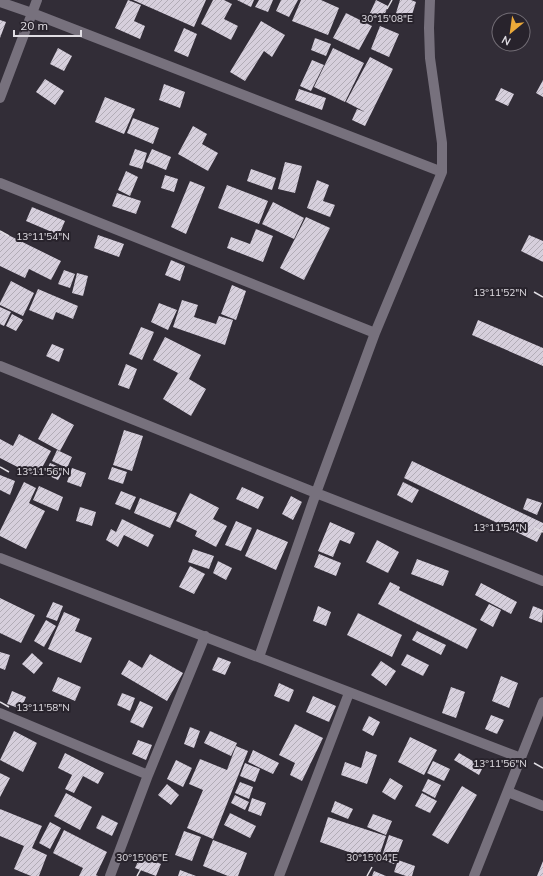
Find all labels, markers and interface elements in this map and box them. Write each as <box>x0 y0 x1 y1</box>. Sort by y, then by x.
scale bar <box>14 12 81 38</box>
text: 30°15'08"E <box>361 12 413 25</box>
north arrow <box>491 12 531 52</box>
text: 20 m <box>20 18 48 33</box>
text: N <box>499 33 513 49</box>
text: 13°11'54"N <box>16 230 70 243</box>
text: 13°11'52"N <box>473 286 527 299</box>
text: 13°11'56"N <box>16 465 70 478</box>
text: 13°11'54"N <box>473 521 527 534</box>
text: 13°11'58"N <box>16 701 70 714</box>
text: 13°11'56"N <box>473 757 527 770</box>
text: 30°15'06"E <box>116 851 168 864</box>
text: 30°15'04"E <box>346 851 398 864</box>

